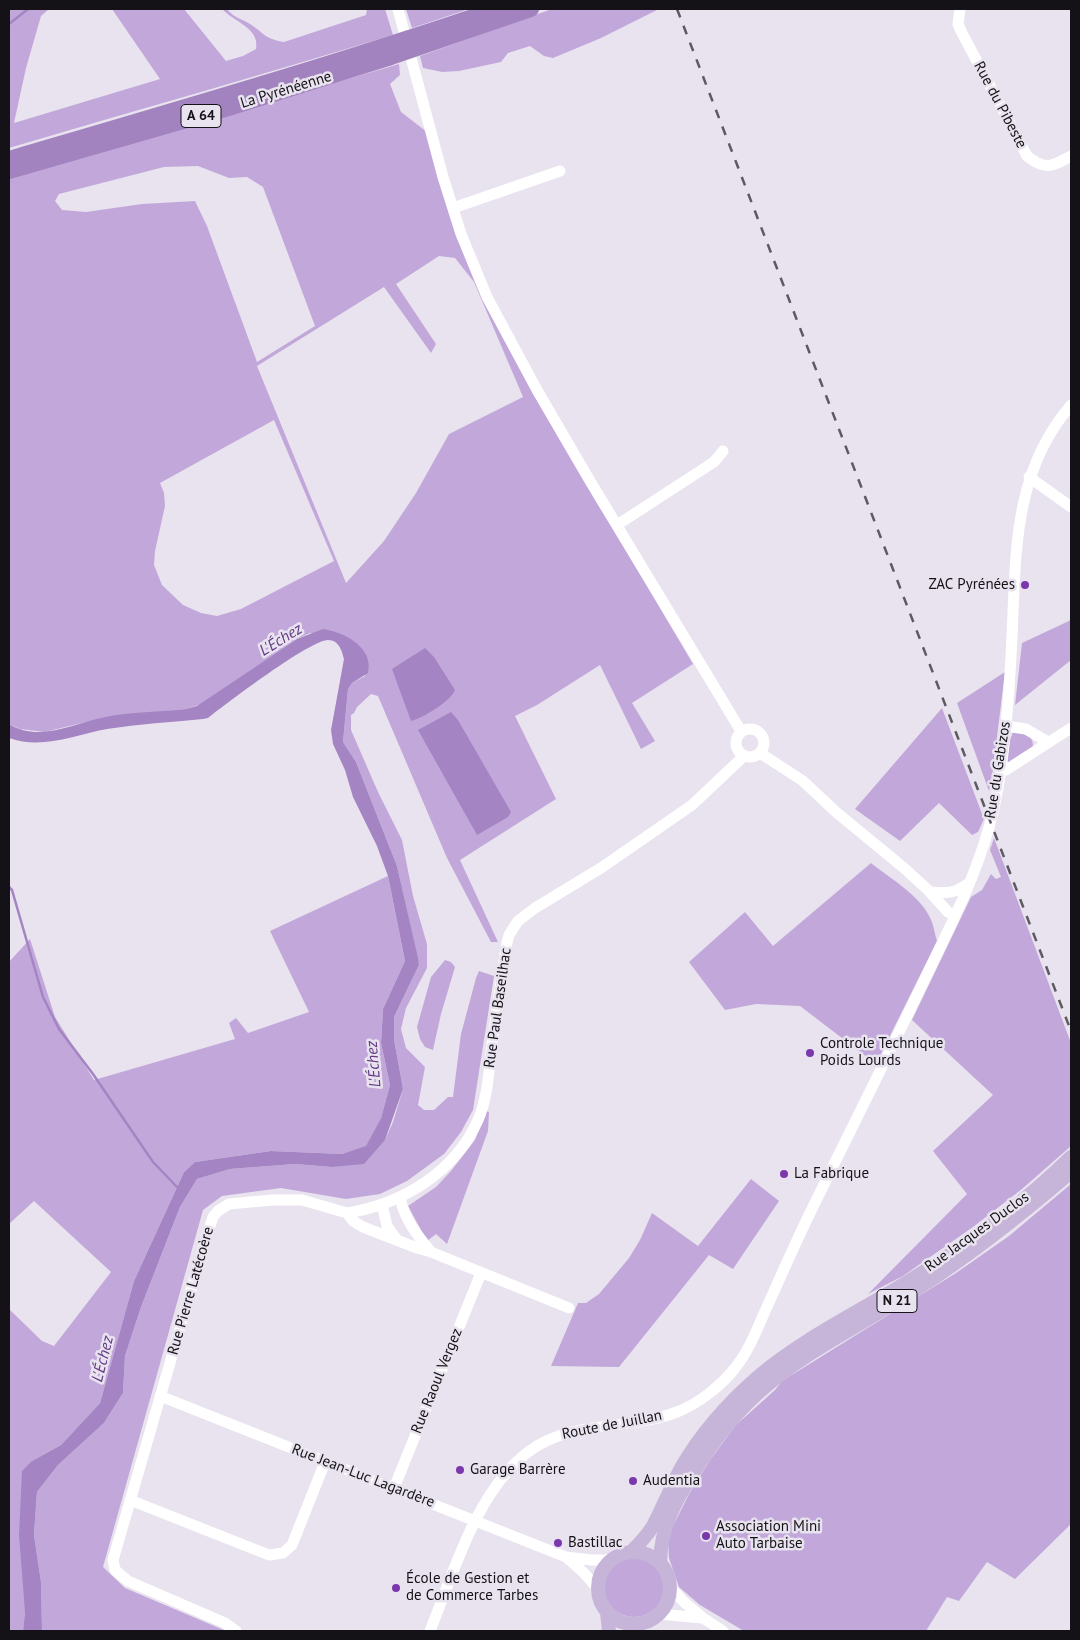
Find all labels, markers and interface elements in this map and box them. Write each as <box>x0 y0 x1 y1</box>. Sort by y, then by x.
street label: Rue du Pibeste <box>970 59 1030 151</box>
street label: La Pyrénéenne <box>238 68 334 112</box>
road number: A 64 <box>181 104 221 128</box>
place label: ZAC Pyrénées <box>928 576 1015 594</box>
marker: ZAC Pyrénées <box>1019 579 1031 591</box>
water label: L'Échez <box>256 619 306 661</box>
street label: Rue du Gabizos <box>981 720 1015 820</box>
street label: Rue Paul Baseilhac <box>481 947 515 1069</box>
place label: Controle Technique Poids Lourds <box>820 1035 943 1070</box>
water label: L'Échez <box>362 1040 386 1088</box>
marker: Controle Technique Poids Lourds <box>804 1047 816 1059</box>
place label: La Fabrique <box>794 1165 869 1183</box>
marker: La Fabrique <box>778 1168 790 1180</box>
street label: Rue Jacques Duclos <box>921 1188 1033 1276</box>
street label: Rue Pierre Latécoère <box>164 1225 218 1357</box>
road number: N 21 <box>877 1290 917 1312</box>
street label: Rue Raoul Vergez <box>408 1326 466 1436</box>
water label: L'Échez <box>88 1334 118 1384</box>
street label: Route de Juillan <box>560 1406 664 1444</box>
street label: Rue Jean-Luc Lagardère <box>289 1440 437 1512</box>
place label: Garage Barrère <box>470 1461 566 1479</box>
marker: Garage Barrère <box>454 1464 466 1476</box>
place label: Audentia <box>643 1472 700 1490</box>
marker: Audentia <box>627 1475 639 1487</box>
place label: Association Mini Auto Tarbaise <box>716 1518 821 1553</box>
marker: Association Mini Auto Tarbaise <box>700 1530 712 1542</box>
place label: Bastillac <box>568 1534 623 1552</box>
marker: Bastillac <box>552 1537 564 1549</box>
place label: École de Gestion et de Commerce Tarbes <box>406 1570 538 1605</box>
marker: École de Gestion et de Commerce Tarbes <box>390 1582 402 1594</box>

